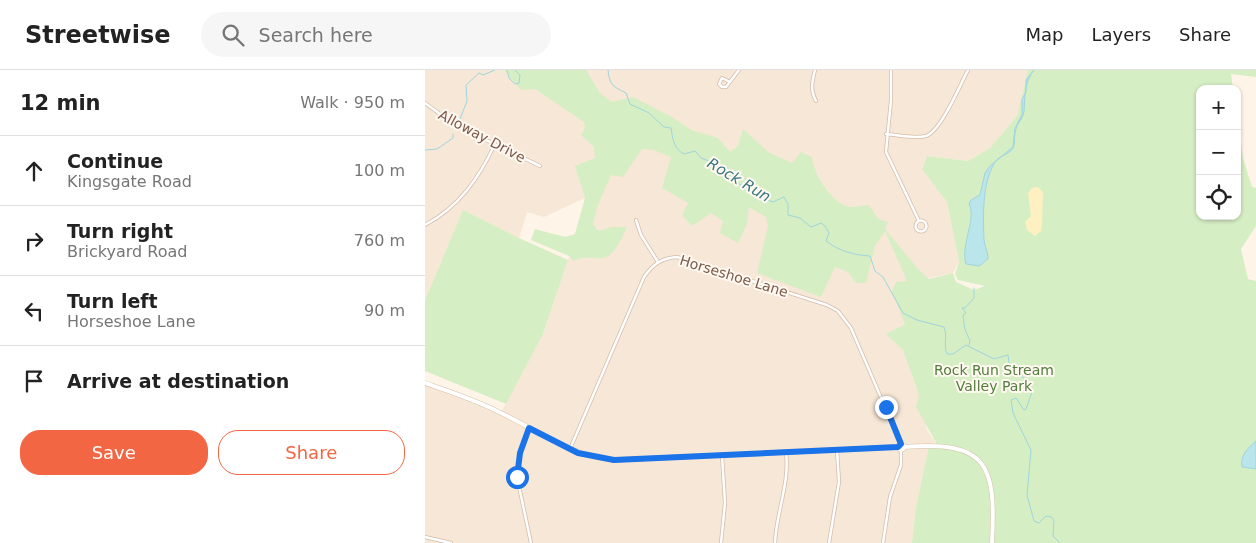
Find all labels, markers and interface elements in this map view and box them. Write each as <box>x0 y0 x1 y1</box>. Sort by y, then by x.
search box <box>201 12 551 57</box>
text: Streetwise <box>25 21 171 49</box>
icon: search <box>219 21 247 49</box>
text: Search here <box>259 24 373 46</box>
text: Map <box>1025 24 1063 45</box>
text: Layers <box>1091 24 1151 45</box>
text: Share <box>1179 24 1231 45</box>
map controls <box>1196 85 1241 220</box>
button: + <box>1196 85 1241 130</box>
text: 12 min <box>20 91 101 115</box>
text: Walk · 950 m <box>300 93 405 112</box>
street label: Alloway Drive <box>436 106 528 166</box>
button: − <box>1196 130 1241 175</box>
text: Continue <box>67 150 163 172</box>
water label: Rock Run <box>704 154 774 206</box>
icon: ahead <box>20 157 48 185</box>
text: 100 m <box>354 161 405 180</box>
text: Kingsgate Road <box>67 172 192 191</box>
button: locate <box>1196 175 1241 220</box>
text: Turn right <box>67 220 173 242</box>
icon: right <box>20 227 48 255</box>
text: 760 m <box>354 231 405 250</box>
text: Brickyard Road <box>67 242 187 261</box>
street label: Horseshoe Lane <box>678 252 790 300</box>
text: Turn left <box>67 290 158 312</box>
icon: left <box>20 297 48 325</box>
text: 90 m <box>364 301 405 320</box>
text: Horseshoe Lane <box>67 312 195 331</box>
park label: Rock Run Stream Valley Park <box>934 362 1054 394</box>
icon: arrive <box>20 367 48 395</box>
text: Arrive at destination <box>67 370 289 392</box>
route end <box>875 396 898 419</box>
button: Save <box>20 430 208 475</box>
button: Share <box>218 430 405 475</box>
route start <box>506 466 529 489</box>

